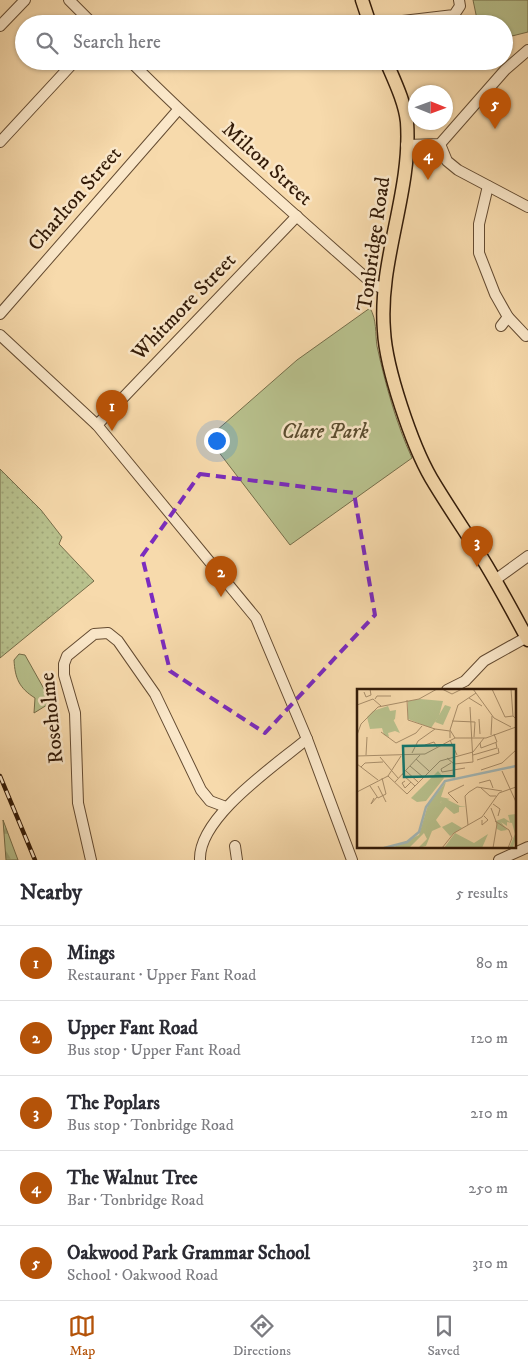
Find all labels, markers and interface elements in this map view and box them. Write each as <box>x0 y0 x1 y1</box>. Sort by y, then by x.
search box <box>15 15 513 70</box>
icon: search <box>33 29 61 57</box>
text: Search here <box>73 31 161 54</box>
north arrow <box>408 85 453 130</box>
pin: 5 <box>479 88 511 129</box>
street label: Milton Street <box>216 117 318 212</box>
pin: 4 <box>412 139 444 180</box>
street label: Charlton Street <box>23 141 128 257</box>
street label: Tonbridge Road <box>352 175 396 313</box>
street label: Whitmore Street <box>126 248 242 367</box>
pin: 1 <box>96 390 128 431</box>
park label: Clare Park <box>282 419 369 445</box>
your location <box>204 428 230 454</box>
pin: 3 <box>461 526 493 567</box>
pin: 2 <box>205 556 237 597</box>
street label: Roseholme <box>34 671 70 765</box>
inset map <box>357 689 516 848</box>
text: Nearby <box>20 880 82 906</box>
text: 5 results <box>456 883 508 903</box>
text: Mings <box>67 942 115 965</box>
text: 1 <box>33 953 39 973</box>
text: 80 m <box>476 953 508 973</box>
text: Restaurant · Upper Fant Road <box>67 965 256 985</box>
text: Upper Fant Road <box>67 1017 198 1040</box>
text: 2 <box>32 1028 40 1048</box>
text: 120 m <box>470 1028 508 1048</box>
text: Bus stop · Upper Fant Road <box>67 1040 241 1060</box>
text: The Poplars <box>67 1092 160 1115</box>
text: 3 <box>33 1103 39 1123</box>
text: 210 m <box>470 1103 508 1123</box>
text: Bus stop · Tonbridge Road <box>67 1115 234 1135</box>
text: The Walnut Tree <box>67 1167 198 1190</box>
text: 4 <box>31 1178 41 1198</box>
text: 250 m <box>468 1178 508 1198</box>
text: Bar · Tonbridge Road <box>67 1190 204 1210</box>
text: Oakwood Park Grammar School <box>67 1242 310 1265</box>
text: 5 <box>32 1253 40 1273</box>
text: 310 m <box>472 1253 508 1273</box>
text: School · Oakwood Road <box>67 1265 218 1285</box>
tab: Map <box>68 1312 96 1360</box>
tab: Directions <box>233 1312 291 1360</box>
tab: Saved <box>428 1312 460 1360</box>

